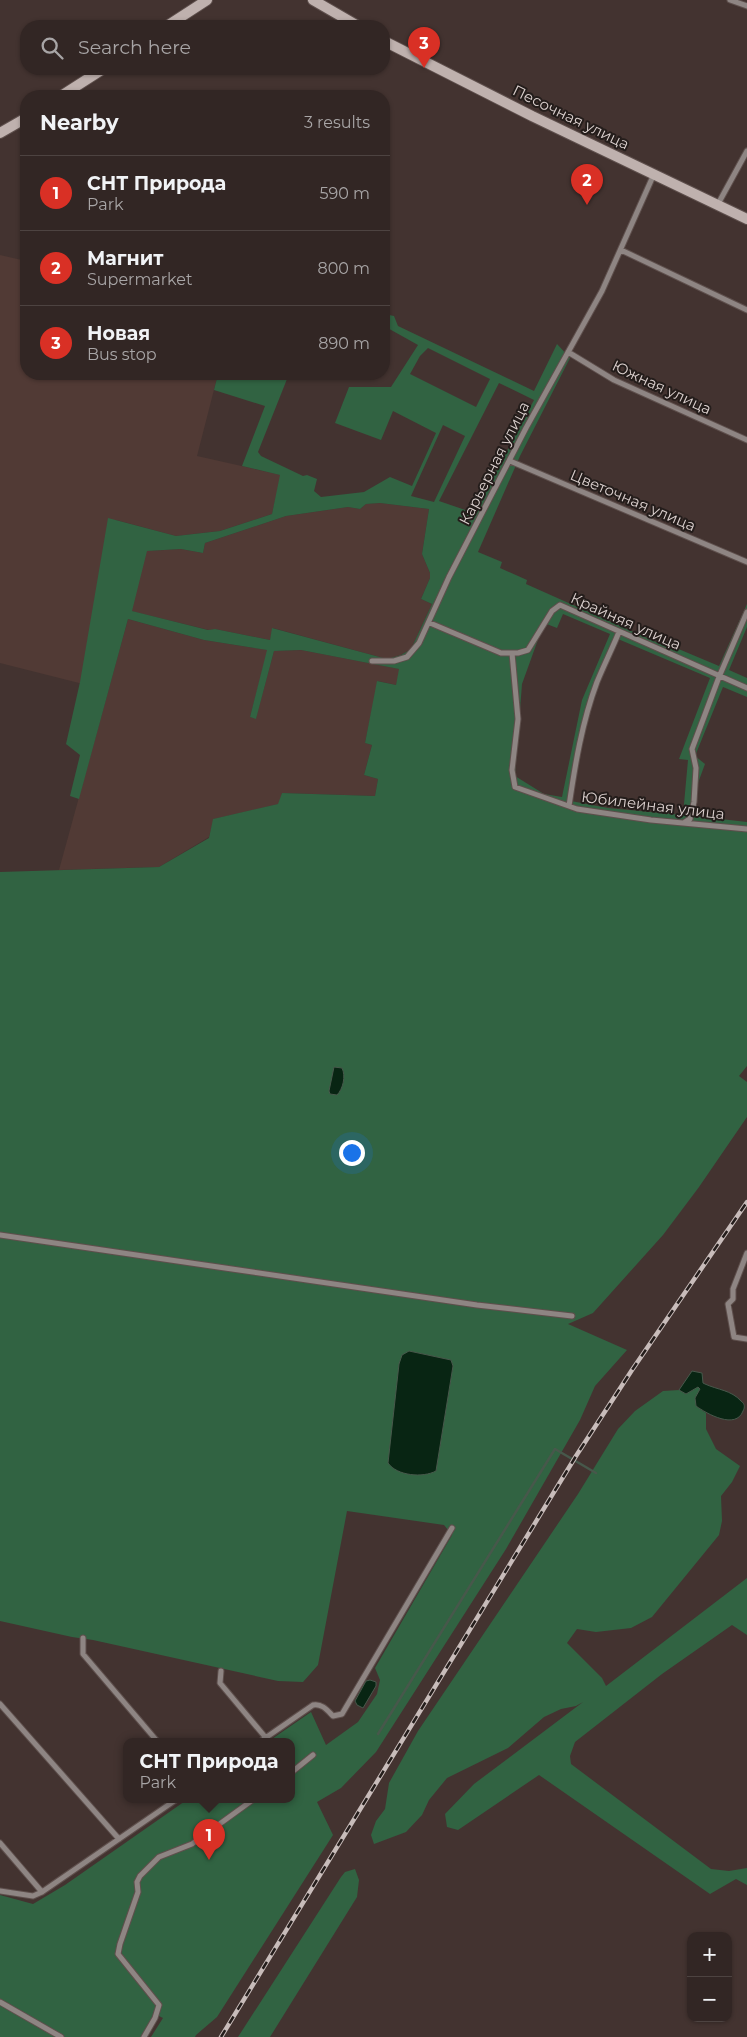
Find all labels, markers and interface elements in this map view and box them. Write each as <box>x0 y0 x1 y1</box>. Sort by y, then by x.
search box <box>20 20 390 75</box>
pin: 3 <box>408 27 440 68</box>
icon: search <box>38 34 66 62</box>
text: Search here <box>78 36 191 59</box>
street label: Песочная улица <box>510 81 632 153</box>
text: Nearby <box>40 110 119 135</box>
text: 3 results <box>304 113 370 132</box>
pin: 2 <box>571 164 603 205</box>
text: СНТ Природа <box>87 172 226 195</box>
text: 1 <box>53 184 59 203</box>
text: 590 m <box>319 184 370 203</box>
text: Park <box>87 195 124 214</box>
text: Магнит <box>87 247 163 270</box>
text: 2 <box>51 259 61 278</box>
text: 800 m <box>317 259 370 278</box>
text: Supermarket <box>87 270 193 289</box>
text: Новая <box>87 322 150 345</box>
text: 3 <box>51 334 61 353</box>
text: 890 m <box>318 334 370 353</box>
text: Bus stop <box>87 345 157 364</box>
street label: Южная улица <box>609 356 715 418</box>
street label: Карьерная улица <box>455 398 533 528</box>
street label: Цветочная улица <box>567 465 699 535</box>
street label: Крайняя улица <box>568 588 684 654</box>
street label: Юбилейная улица <box>580 787 726 823</box>
your location <box>339 1140 365 1166</box>
popup <box>123 1738 295 1803</box>
text: СНТ Природа <box>139 1750 279 1773</box>
text: Park <box>139 1773 176 1792</box>
pin: 1 <box>193 1819 225 1860</box>
map controls <box>687 1932 732 2022</box>
button: + <box>687 1932 732 1977</box>
button: − <box>687 1977 732 2022</box>

